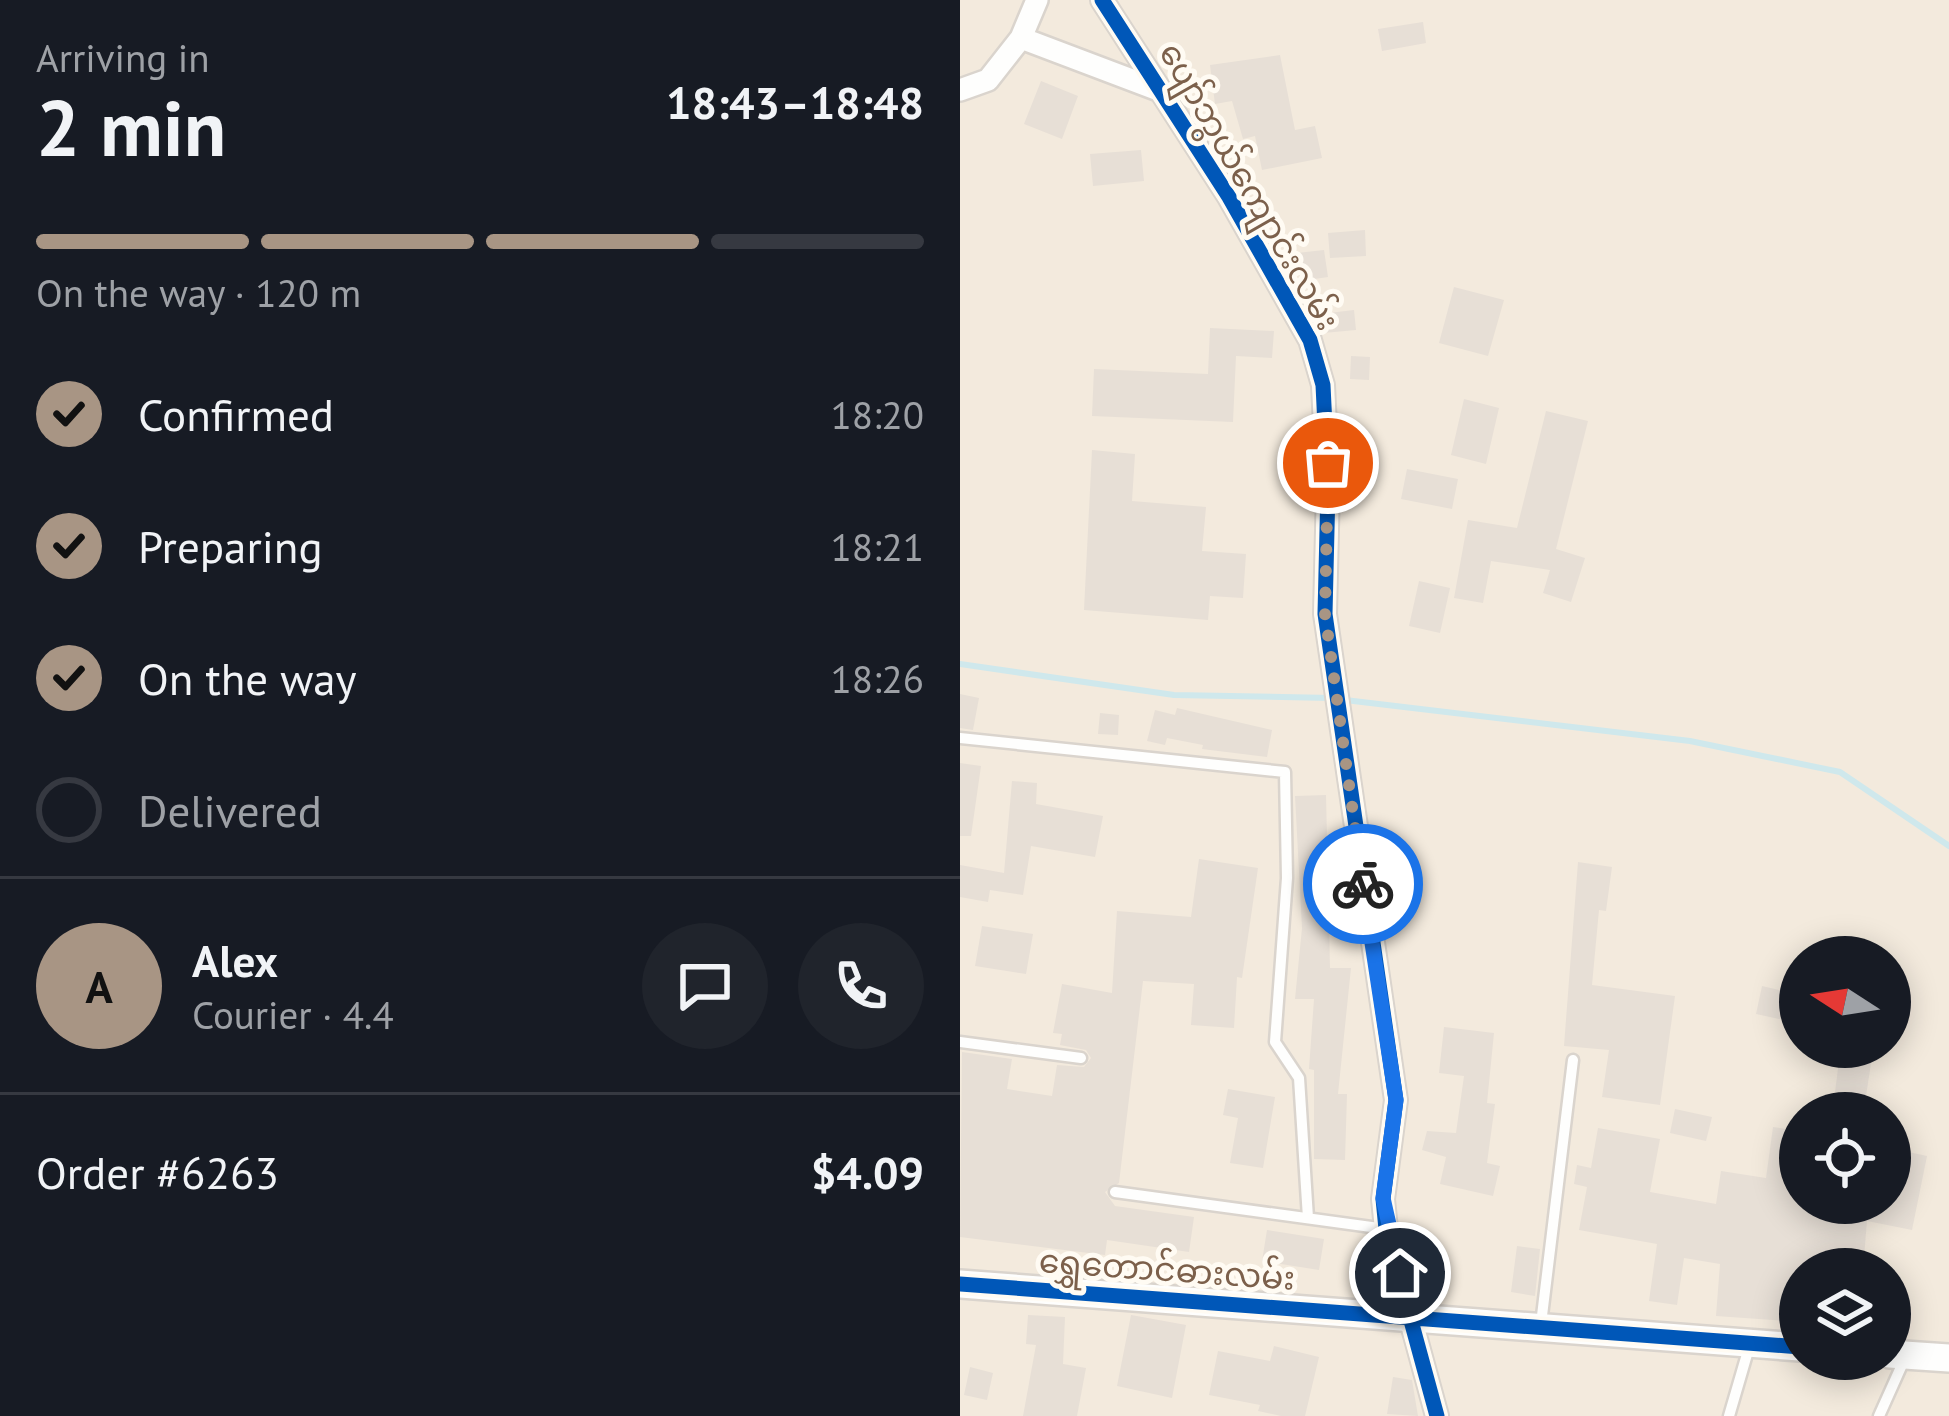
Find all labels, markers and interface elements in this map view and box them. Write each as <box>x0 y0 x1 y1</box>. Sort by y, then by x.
text: Arriving in <box>36 32 210 83</box>
street label: ပျော်ဘွယ်ကျောင်းလမ်း <box>1145 34 1350 340</box>
text: 18:43–18:48 <box>666 73 924 131</box>
text: 2 min <box>36 77 226 178</box>
text: On the way · 120 m <box>36 267 361 318</box>
icon: check <box>36 381 102 447</box>
text: Confirmed <box>138 385 334 443</box>
text: 18:20 <box>830 389 924 440</box>
pin <box>1277 412 1379 514</box>
icon: bag <box>1295 430 1361 496</box>
icon: check <box>36 513 102 579</box>
text: Preparing <box>138 517 323 575</box>
text: 18:21 <box>830 521 924 572</box>
icon: check <box>36 645 102 711</box>
text: On the way <box>138 649 357 707</box>
text: 18:26 <box>830 653 924 704</box>
text: Delivered <box>138 781 322 839</box>
courier <box>1303 824 1423 944</box>
icon: bike <box>1330 851 1396 917</box>
button: chat <box>642 923 768 1049</box>
button: phone <box>798 923 924 1049</box>
text: Alex <box>192 931 278 989</box>
north arrow <box>1779 936 1911 1068</box>
map controls <box>1779 936 1911 1380</box>
text: A <box>85 957 113 1015</box>
text: Courier · 4.4 <box>192 989 394 1040</box>
button: locate <box>1779 1092 1911 1224</box>
text: Order #6263 <box>36 1143 279 1201</box>
text: $4.09 <box>811 1143 924 1201</box>
pin <box>1349 1222 1451 1324</box>
street label: ရွှေတောင်ဓားလမ်း <box>1037 1238 1297 1305</box>
icon: home <box>1367 1240 1433 1306</box>
button: layers <box>1779 1248 1911 1380</box>

